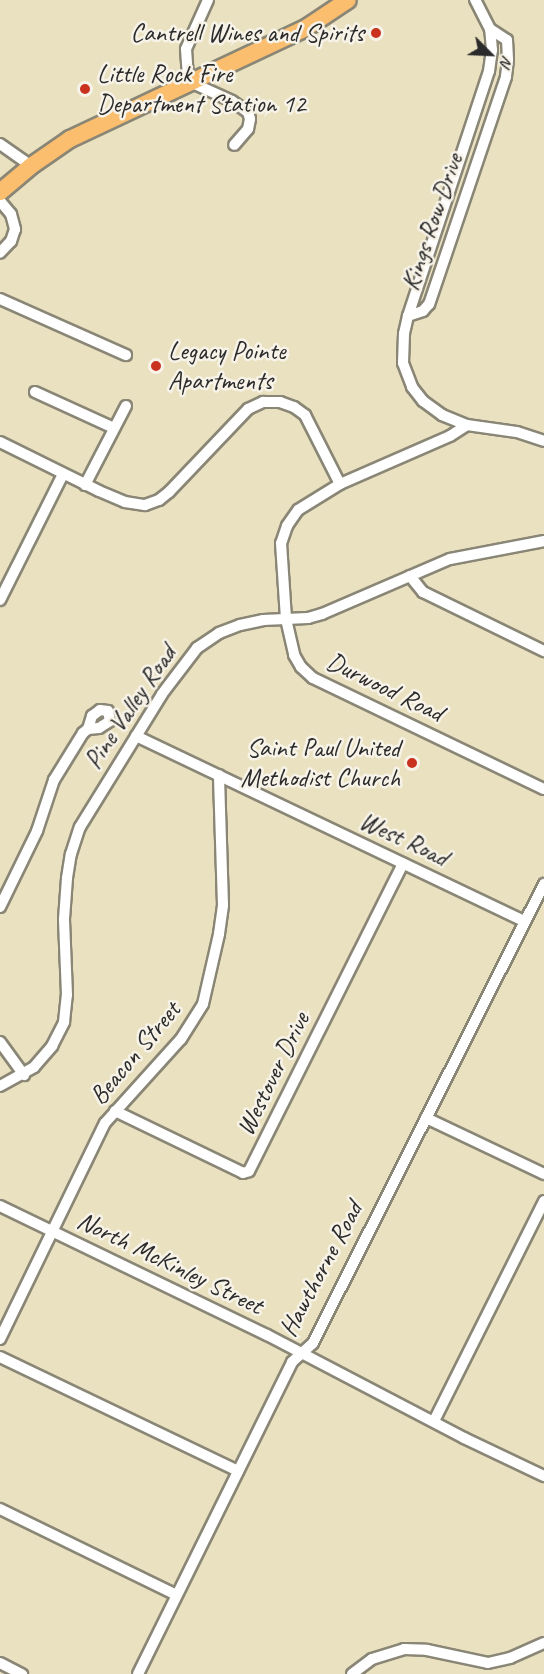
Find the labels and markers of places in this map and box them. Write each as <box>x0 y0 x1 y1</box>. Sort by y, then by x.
place label: Cantrell Wines and Spirits <box>129 17 364 49</box>
marker: Cantrell Wines and Spirits <box>369 26 383 40</box>
place label: Little Rock Fire Department Station 12 <box>97 58 306 119</box>
marker: Little Rock Fire Department Station 12 <box>78 82 92 96</box>
place label: Legacy Pointe Apartments <box>168 335 286 396</box>
marker: Legacy Pointe Apartments <box>149 359 163 373</box>
place label: Saint Paul United Methodist Church <box>239 732 400 794</box>
marker: Saint Paul United Methodist Church <box>405 756 419 770</box>

